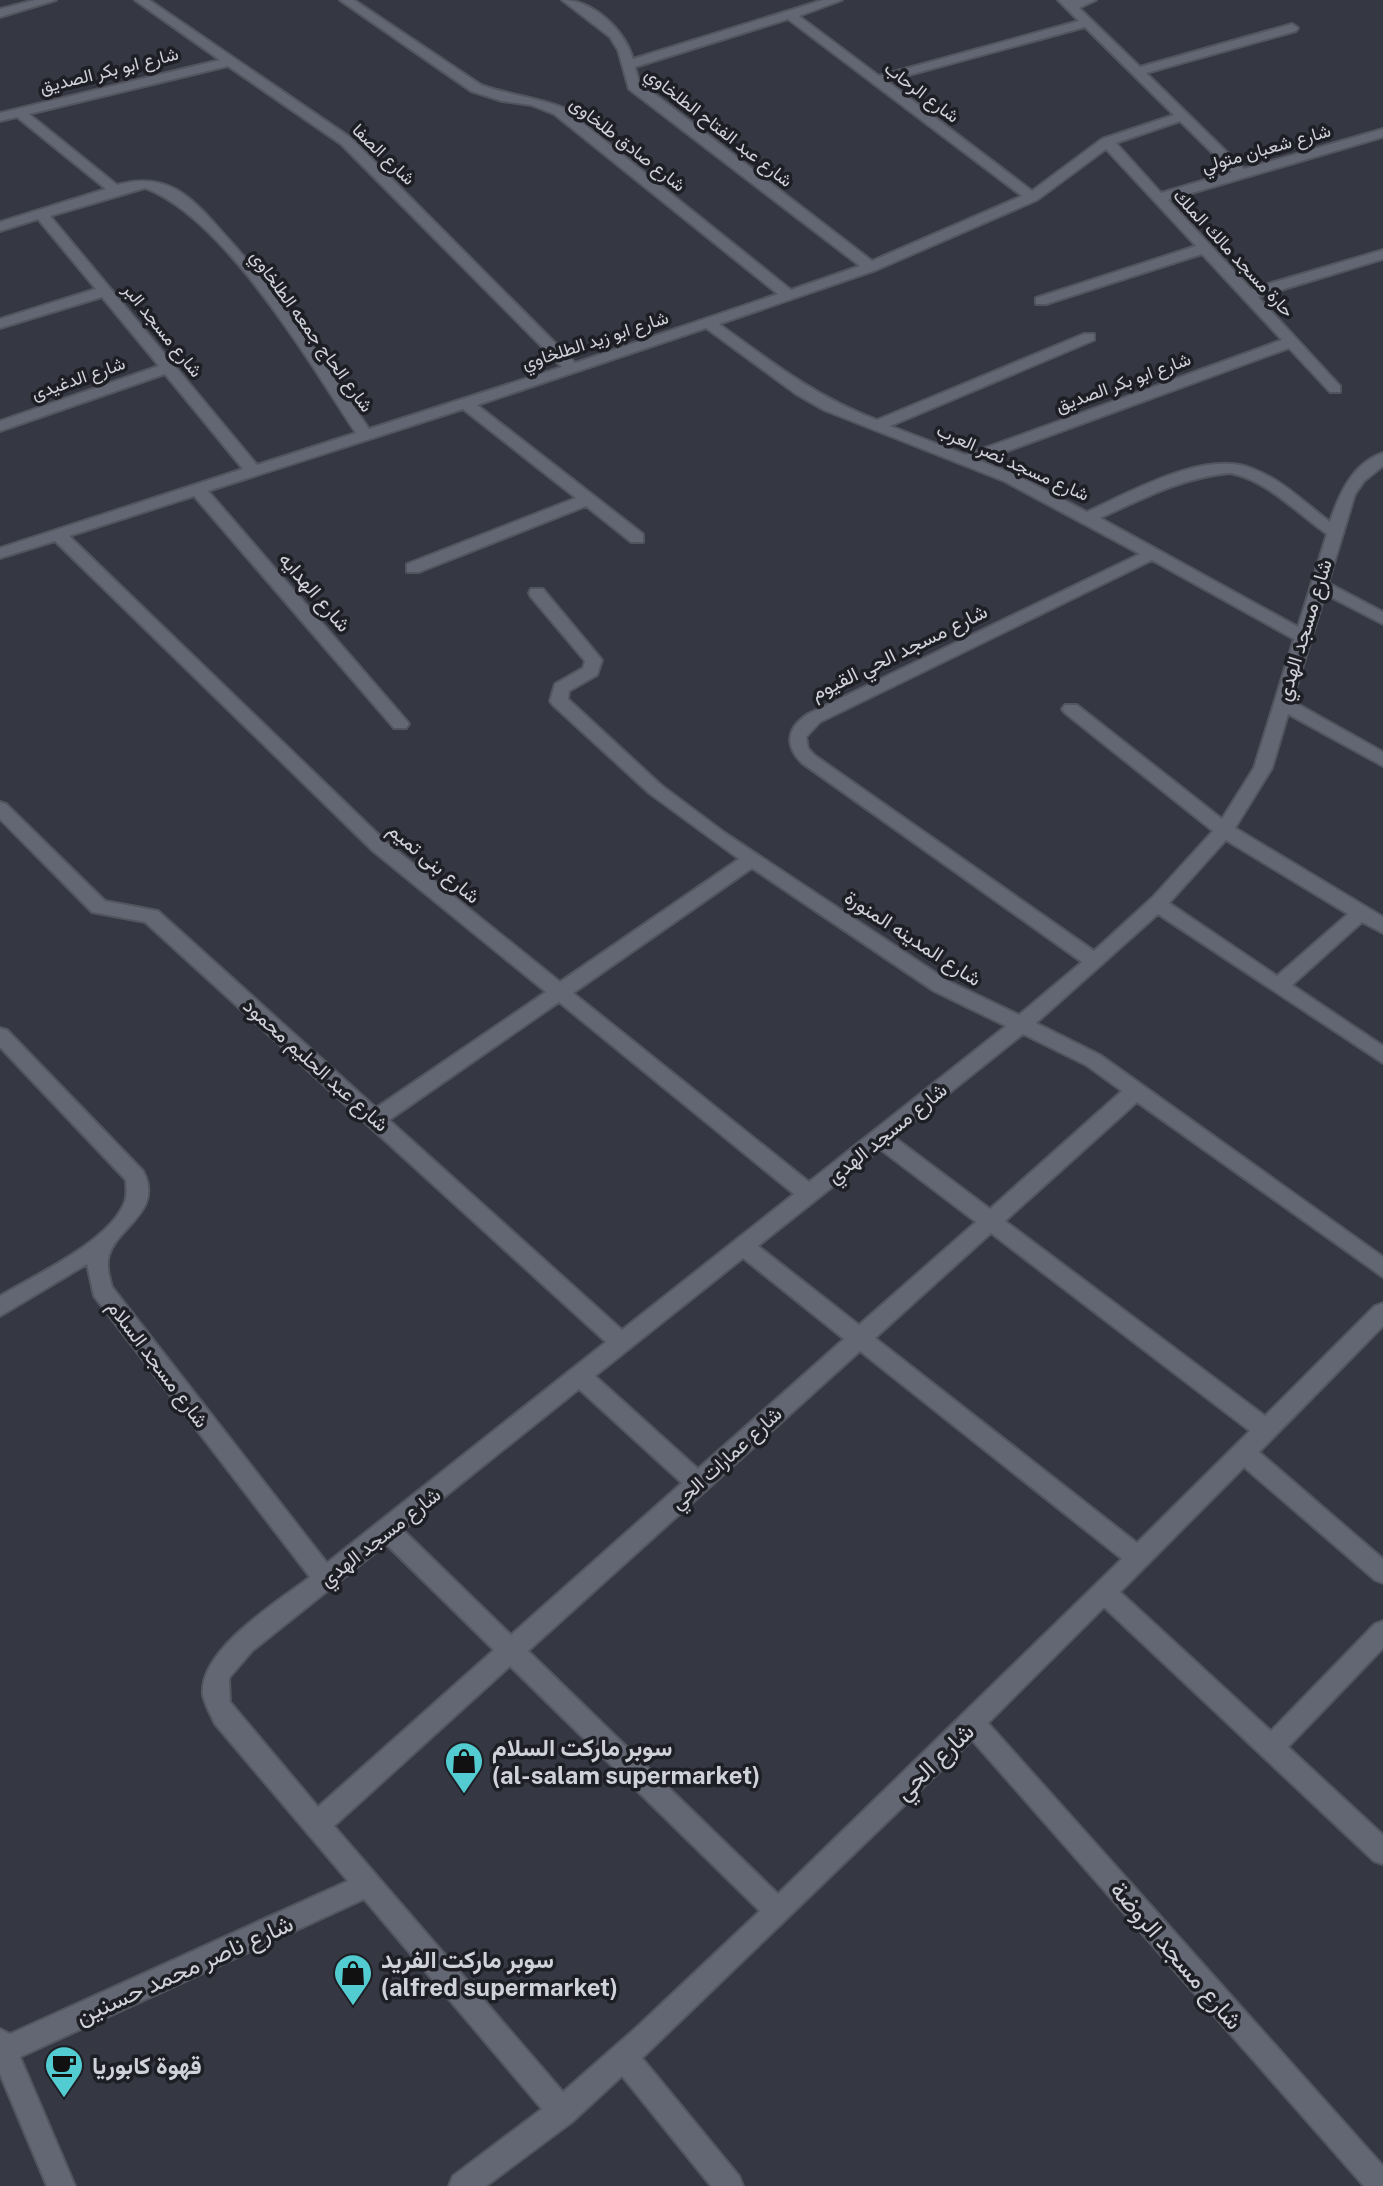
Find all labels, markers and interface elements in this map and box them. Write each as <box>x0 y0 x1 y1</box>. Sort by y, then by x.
street label: شارع ابو بكر الصديق <box>37 43 181 99</box>
street label: شارع الرحاب <box>879 57 963 128</box>
street label: شارع عبد الفتاح الطلخاوي <box>638 63 797 195</box>
street label: شارع صادق طلخاوى <box>565 92 690 197</box>
street label: شارع الصفا <box>347 119 420 190</box>
street label: شارع شعبان متولي <box>1199 120 1334 181</box>
street label: حارة مسجد مالك الملك <box>1169 185 1299 322</box>
street label: شارع الحاج جمعه الطلخاوي <box>242 246 378 419</box>
street label: شارع مسجد البر <box>117 278 207 382</box>
street label: شارع ابو زيد الطلخاوي <box>519 306 673 378</box>
street label: شارع ابو بكر الصديق <box>1053 348 1194 418</box>
street label: شارع الدغيدى <box>28 352 128 406</box>
street label: شارع مسجد نصر العرب <box>933 419 1092 507</box>
street label: شارع الهدايه <box>273 547 356 638</box>
street label: شارع مسجد الهدي <box>1271 556 1342 705</box>
street label: شارع مسجد الحي القيوم <box>807 599 993 710</box>
street label: شارع بنى تميم <box>382 817 485 910</box>
street label: شارع المدينه المنورة <box>839 885 986 993</box>
street label: شارع عبد الحليم محمود <box>237 993 394 1138</box>
street label: شارع مسجد الهدي <box>822 1077 955 1192</box>
street label: شارع مسجد السلام <box>101 1296 214 1434</box>
street label: شارع عمارات الحي <box>665 1402 790 1518</box>
street label: شارع مسجد الهدي <box>315 1482 448 1596</box>
street label: شارع الحي <box>889 1717 983 1810</box>
place label: سوبر ماركت السلام (al-salam supermarket) <box>492 1733 760 1789</box>
shop icon: سوبر ماركت السلام (al-salam supermarket) <box>443 1740 485 1795</box>
street label: شارع مسجد الروضة <box>1103 1875 1249 2037</box>
street label: شارع ناصر محمد حسنين <box>71 1908 298 2032</box>
place label: سوبر ماركت الفريد (alfred supermarket) <box>381 1945 618 2001</box>
shop icon: سوبر ماركت الفريد (alfred supermarket) <box>332 1952 374 2007</box>
cafe icon: قهوة كابوريا <box>43 2044 85 2099</box>
place label: قهوة كابوريا <box>92 2051 202 2081</box>

